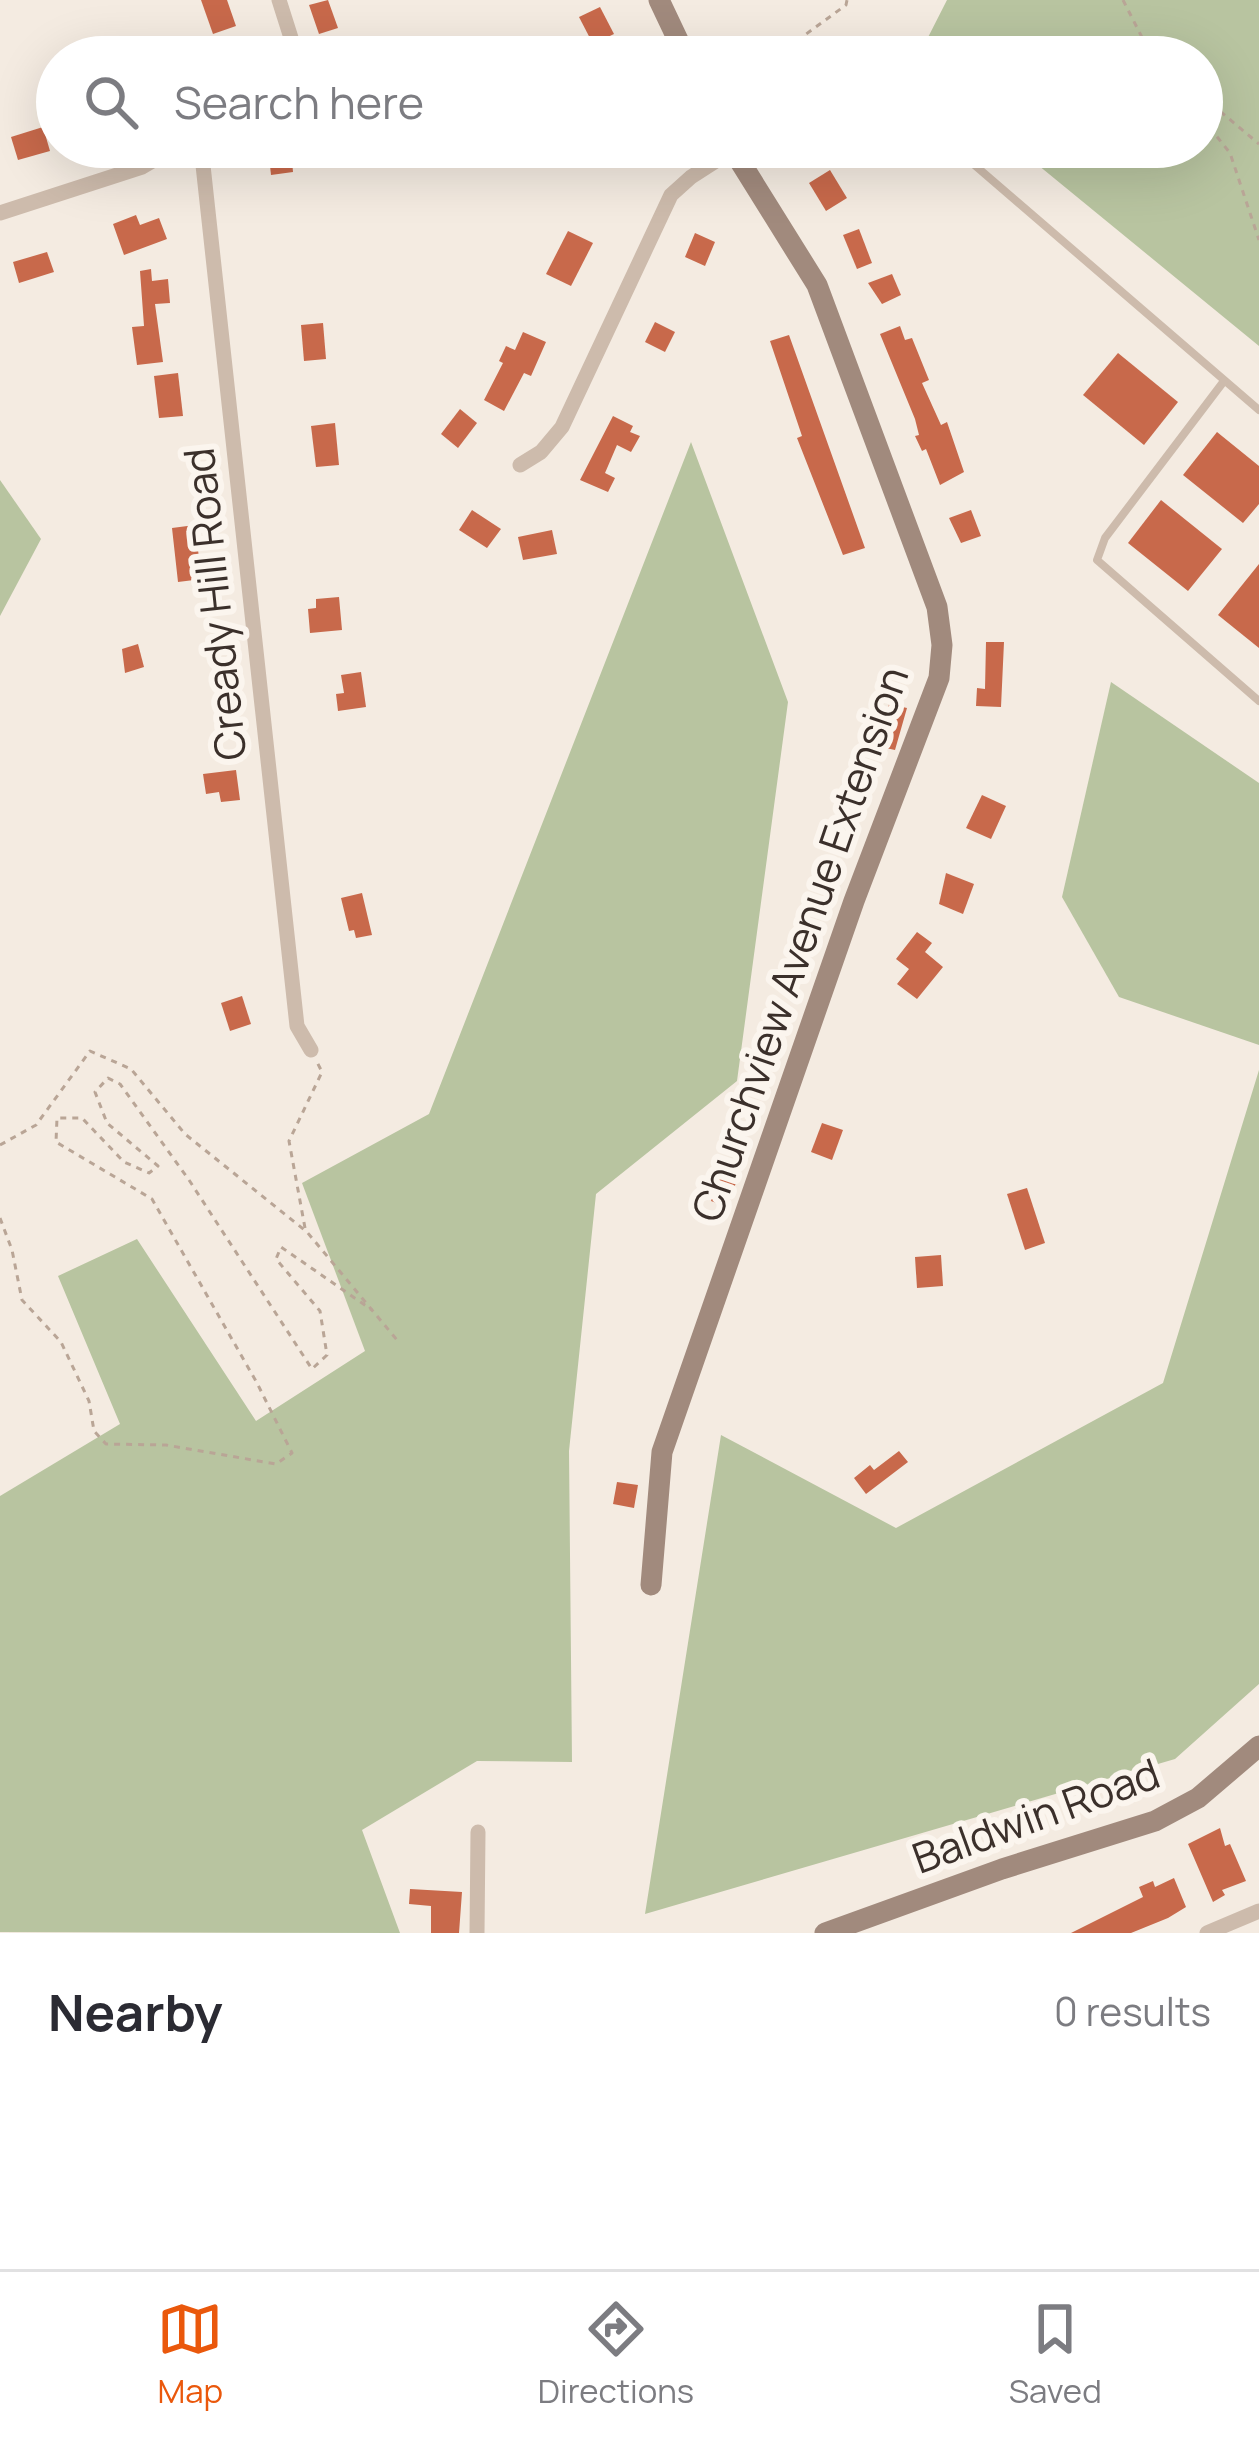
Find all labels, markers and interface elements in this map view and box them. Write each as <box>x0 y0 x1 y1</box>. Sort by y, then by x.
search box <box>36 36 1223 168</box>
icon: search <box>78 69 144 135</box>
text: Search here <box>174 71 424 133</box>
street label: Cready Hill Road <box>169 445 259 763</box>
street label: Churchview Avenue Extension <box>677 659 921 1229</box>
street label: Baldwin Road <box>904 1744 1167 1887</box>
text: Nearby <box>48 1977 223 2046</box>
text: 0 results <box>1054 1984 1211 2038</box>
tab: Map <box>157 2296 223 2413</box>
tab: Directions <box>538 2296 694 2413</box>
tab: Saved <box>1009 2296 1102 2413</box>

